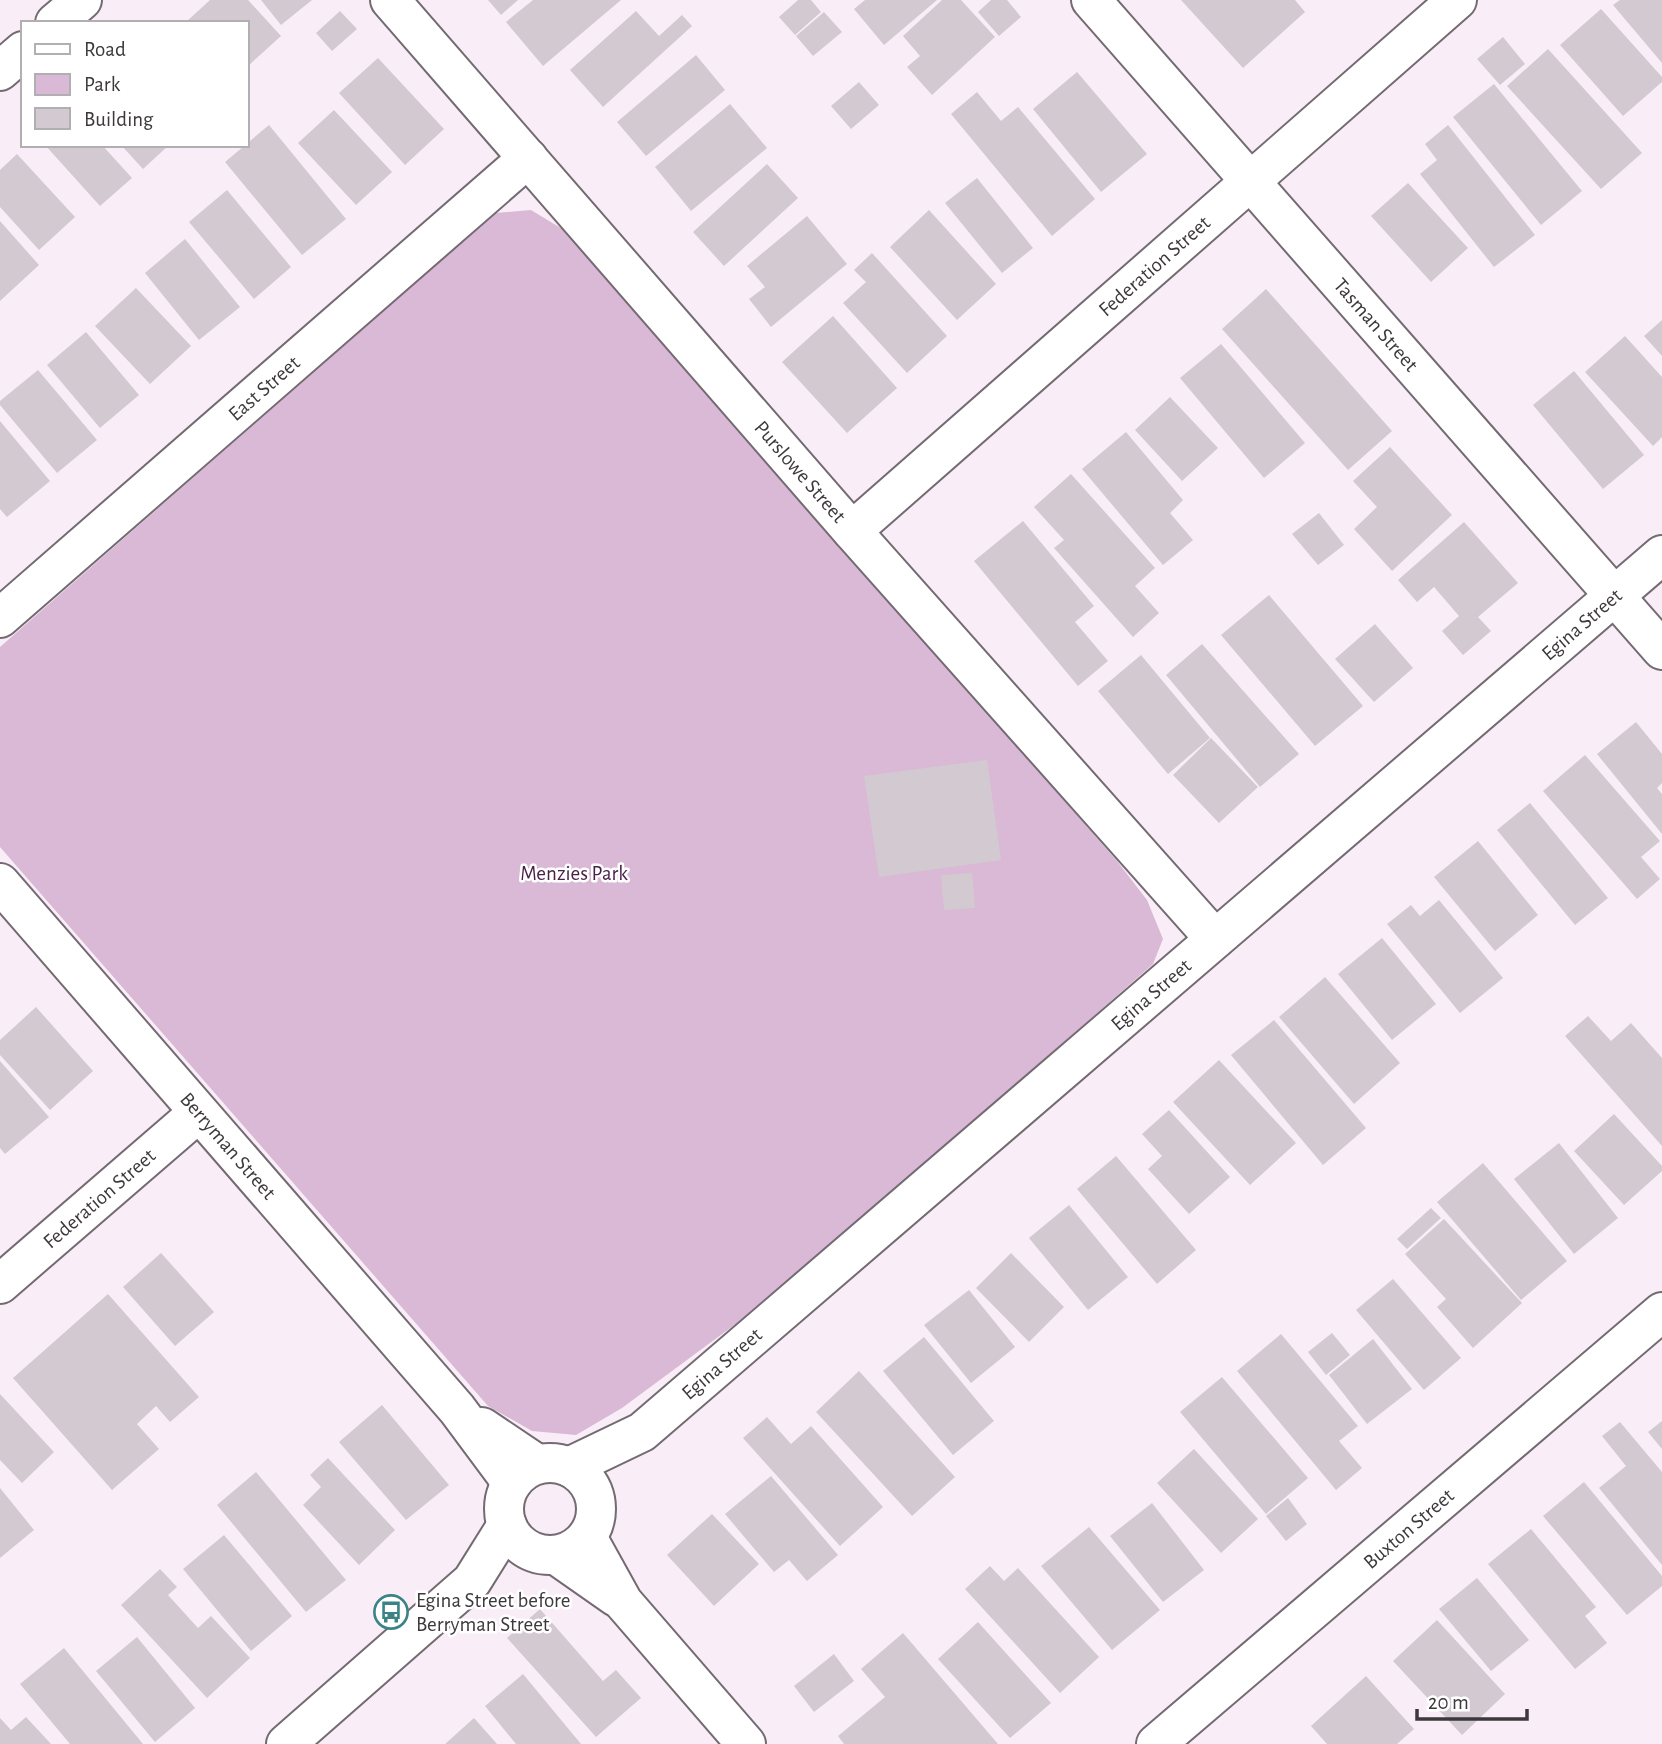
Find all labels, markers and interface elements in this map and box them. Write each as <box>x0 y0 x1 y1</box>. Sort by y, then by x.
legend <box>21 21 248 147</box>
text: Road <box>84 39 126 60</box>
text: Park <box>84 74 121 95</box>
text: Building <box>84 109 154 130</box>
street label: Federation Street <box>1094 211 1214 320</box>
street label: Tasman Street <box>1330 274 1423 375</box>
street label: East Street <box>224 351 304 425</box>
street label: Purslowe Street <box>750 417 850 527</box>
street label: Egina Street <box>1537 584 1626 664</box>
park label: Menzies Park <box>520 863 628 884</box>
street label: Egina Street <box>1107 954 1195 1034</box>
street label: Berryman Street <box>176 1088 280 1203</box>
street label: Federation Street <box>39 1144 159 1252</box>
street label: Egina Street <box>678 1323 766 1403</box>
street label: Buxton Street <box>1359 1484 1458 1573</box>
place label: Egina Street before Berryman Street <box>416 1590 570 1635</box>
bus stop icon: Egina Street before Berryman Street <box>372 1593 410 1631</box>
scale bar <box>1417 1678 1527 1722</box>
text: 20 m <box>1428 1692 1469 1713</box>

